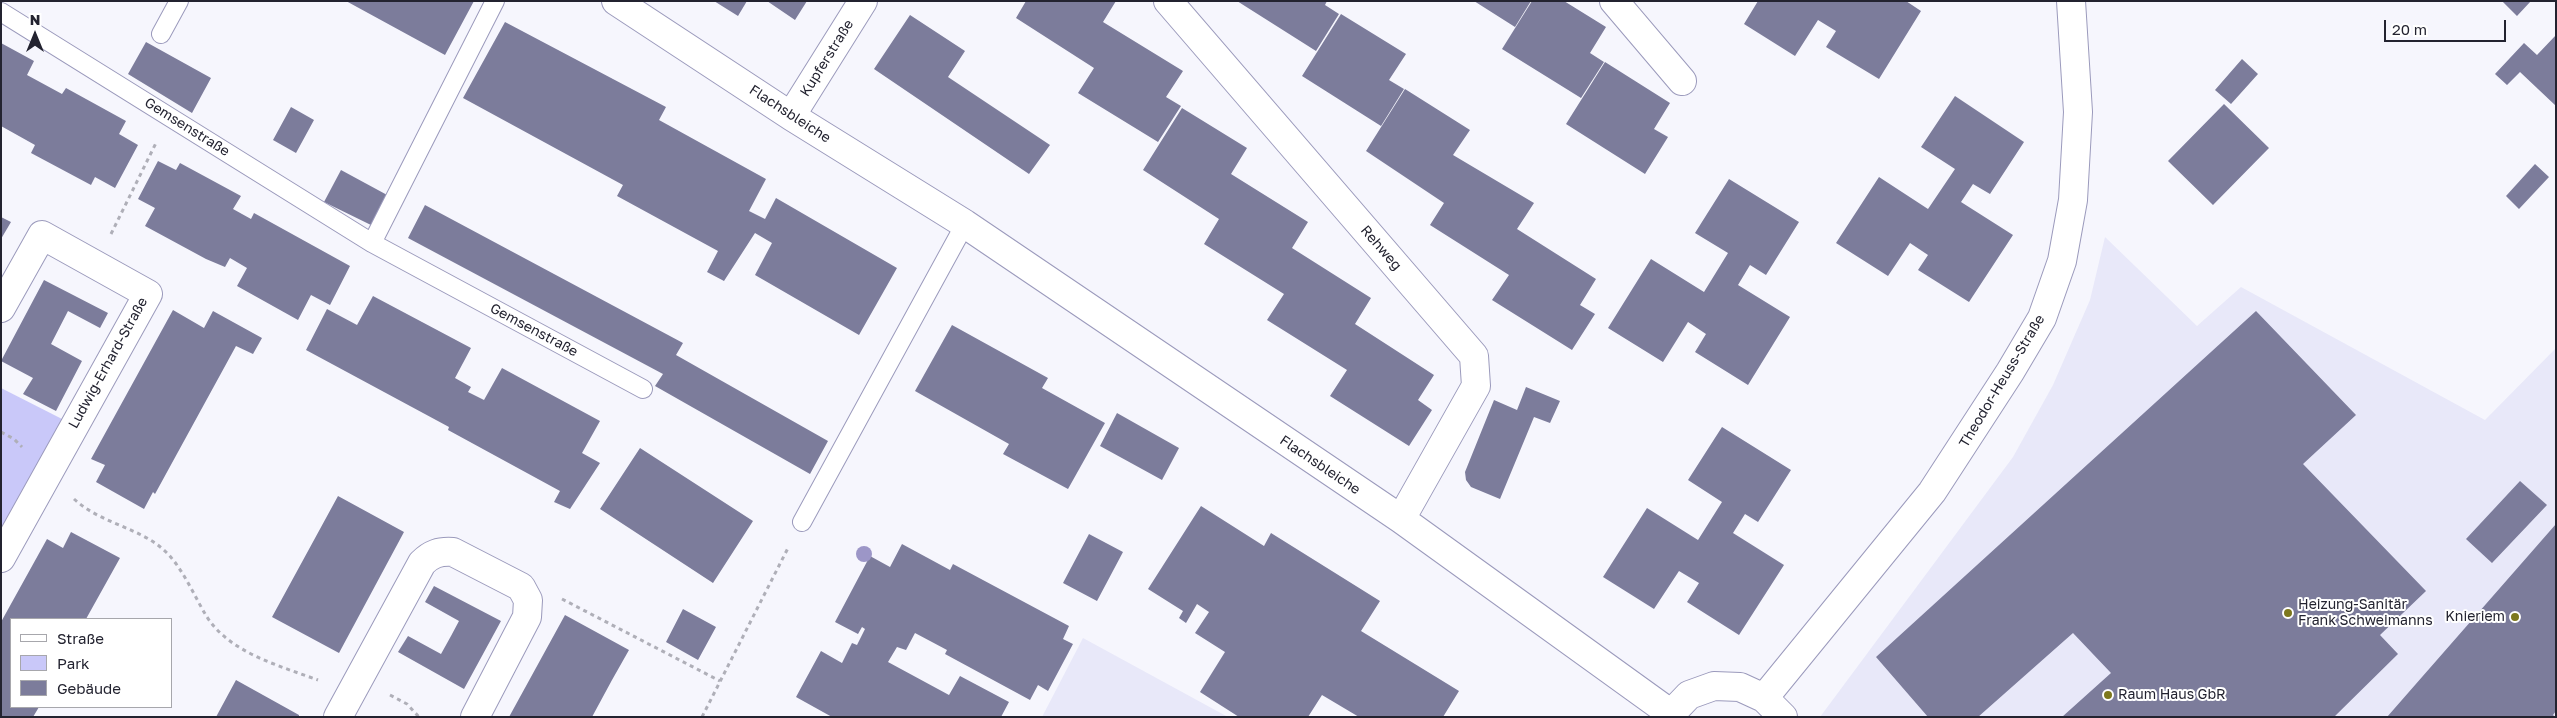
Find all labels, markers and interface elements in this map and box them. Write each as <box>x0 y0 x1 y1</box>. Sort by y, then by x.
north arrow <box>10 10 60 60</box>
scale bar <box>2387 10 2510 42</box>
text: N <box>30 11 40 28</box>
street label: Kupferstraße <box>797 17 857 99</box>
text: 20 m <box>2392 20 2427 38</box>
street label: Flachsbleiche <box>746 81 834 147</box>
street label: Gemsenstraße <box>141 94 233 160</box>
street label: Rehweg <box>1357 222 1405 274</box>
street label: Ludwig-Erhard-Straße <box>65 295 151 431</box>
street label: Gemsenstraße <box>487 300 581 360</box>
street label: Theodor-Heuss-Straße <box>1956 312 2048 450</box>
street label: Flachsbleiche <box>1277 432 1363 498</box>
place label: Heizung-Sanitär Frank Schweimanns <box>2298 597 2433 630</box>
marker: Heizung-Sanitär Frank Schweimanns <box>2282 607 2294 619</box>
place label: Knieriem <box>2445 609 2505 625</box>
marker: Knieriem <box>2509 611 2521 623</box>
legend <box>10 618 172 708</box>
text: Straße <box>57 629 104 647</box>
text: Park <box>57 654 89 672</box>
text: Gebäude <box>57 679 121 697</box>
place label: Raum Haus GbR <box>2118 687 2226 703</box>
marker: Raum Haus GbR <box>2102 689 2114 701</box>

